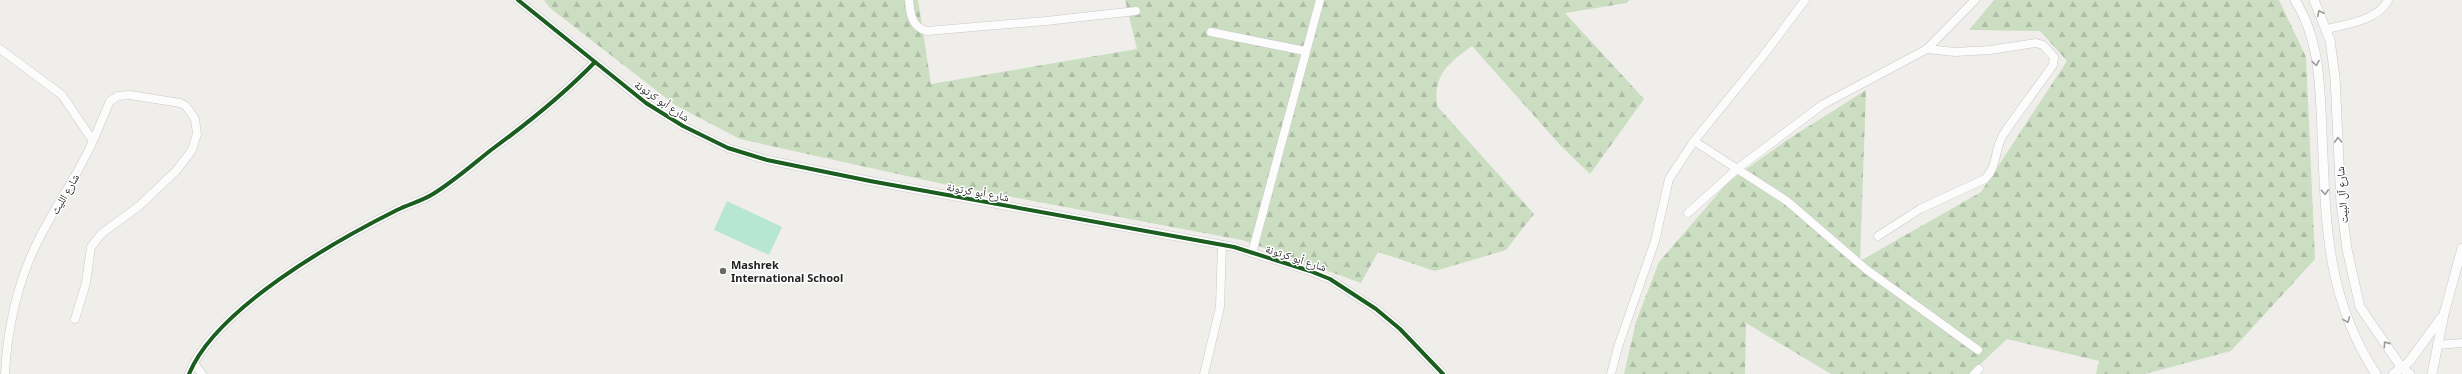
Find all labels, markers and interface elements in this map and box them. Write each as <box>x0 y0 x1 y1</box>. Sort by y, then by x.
one-way arrow <box>2317 9 2325 17</box>
one-way arrow <box>2312 60 2320 66</box>
street label: شارع أبو كرتونة <box>632 77 693 125</box>
one-way arrow <box>2334 137 2342 143</box>
street label: شارع آل البيت <box>2332 166 2351 224</box>
street label: شارع الليث <box>47 171 82 217</box>
street label: شارع أبو كرتونة <box>946 179 1011 204</box>
one-way arrow <box>2321 189 2329 195</box>
street label: شارع أبو كرتونة <box>1264 241 1329 274</box>
place label: Mashrek International School <box>731 257 843 285</box>
marker: Mashrek International School <box>718 266 728 276</box>
one-way arrow <box>2343 316 2351 323</box>
one-way arrow <box>2384 342 2391 349</box>

